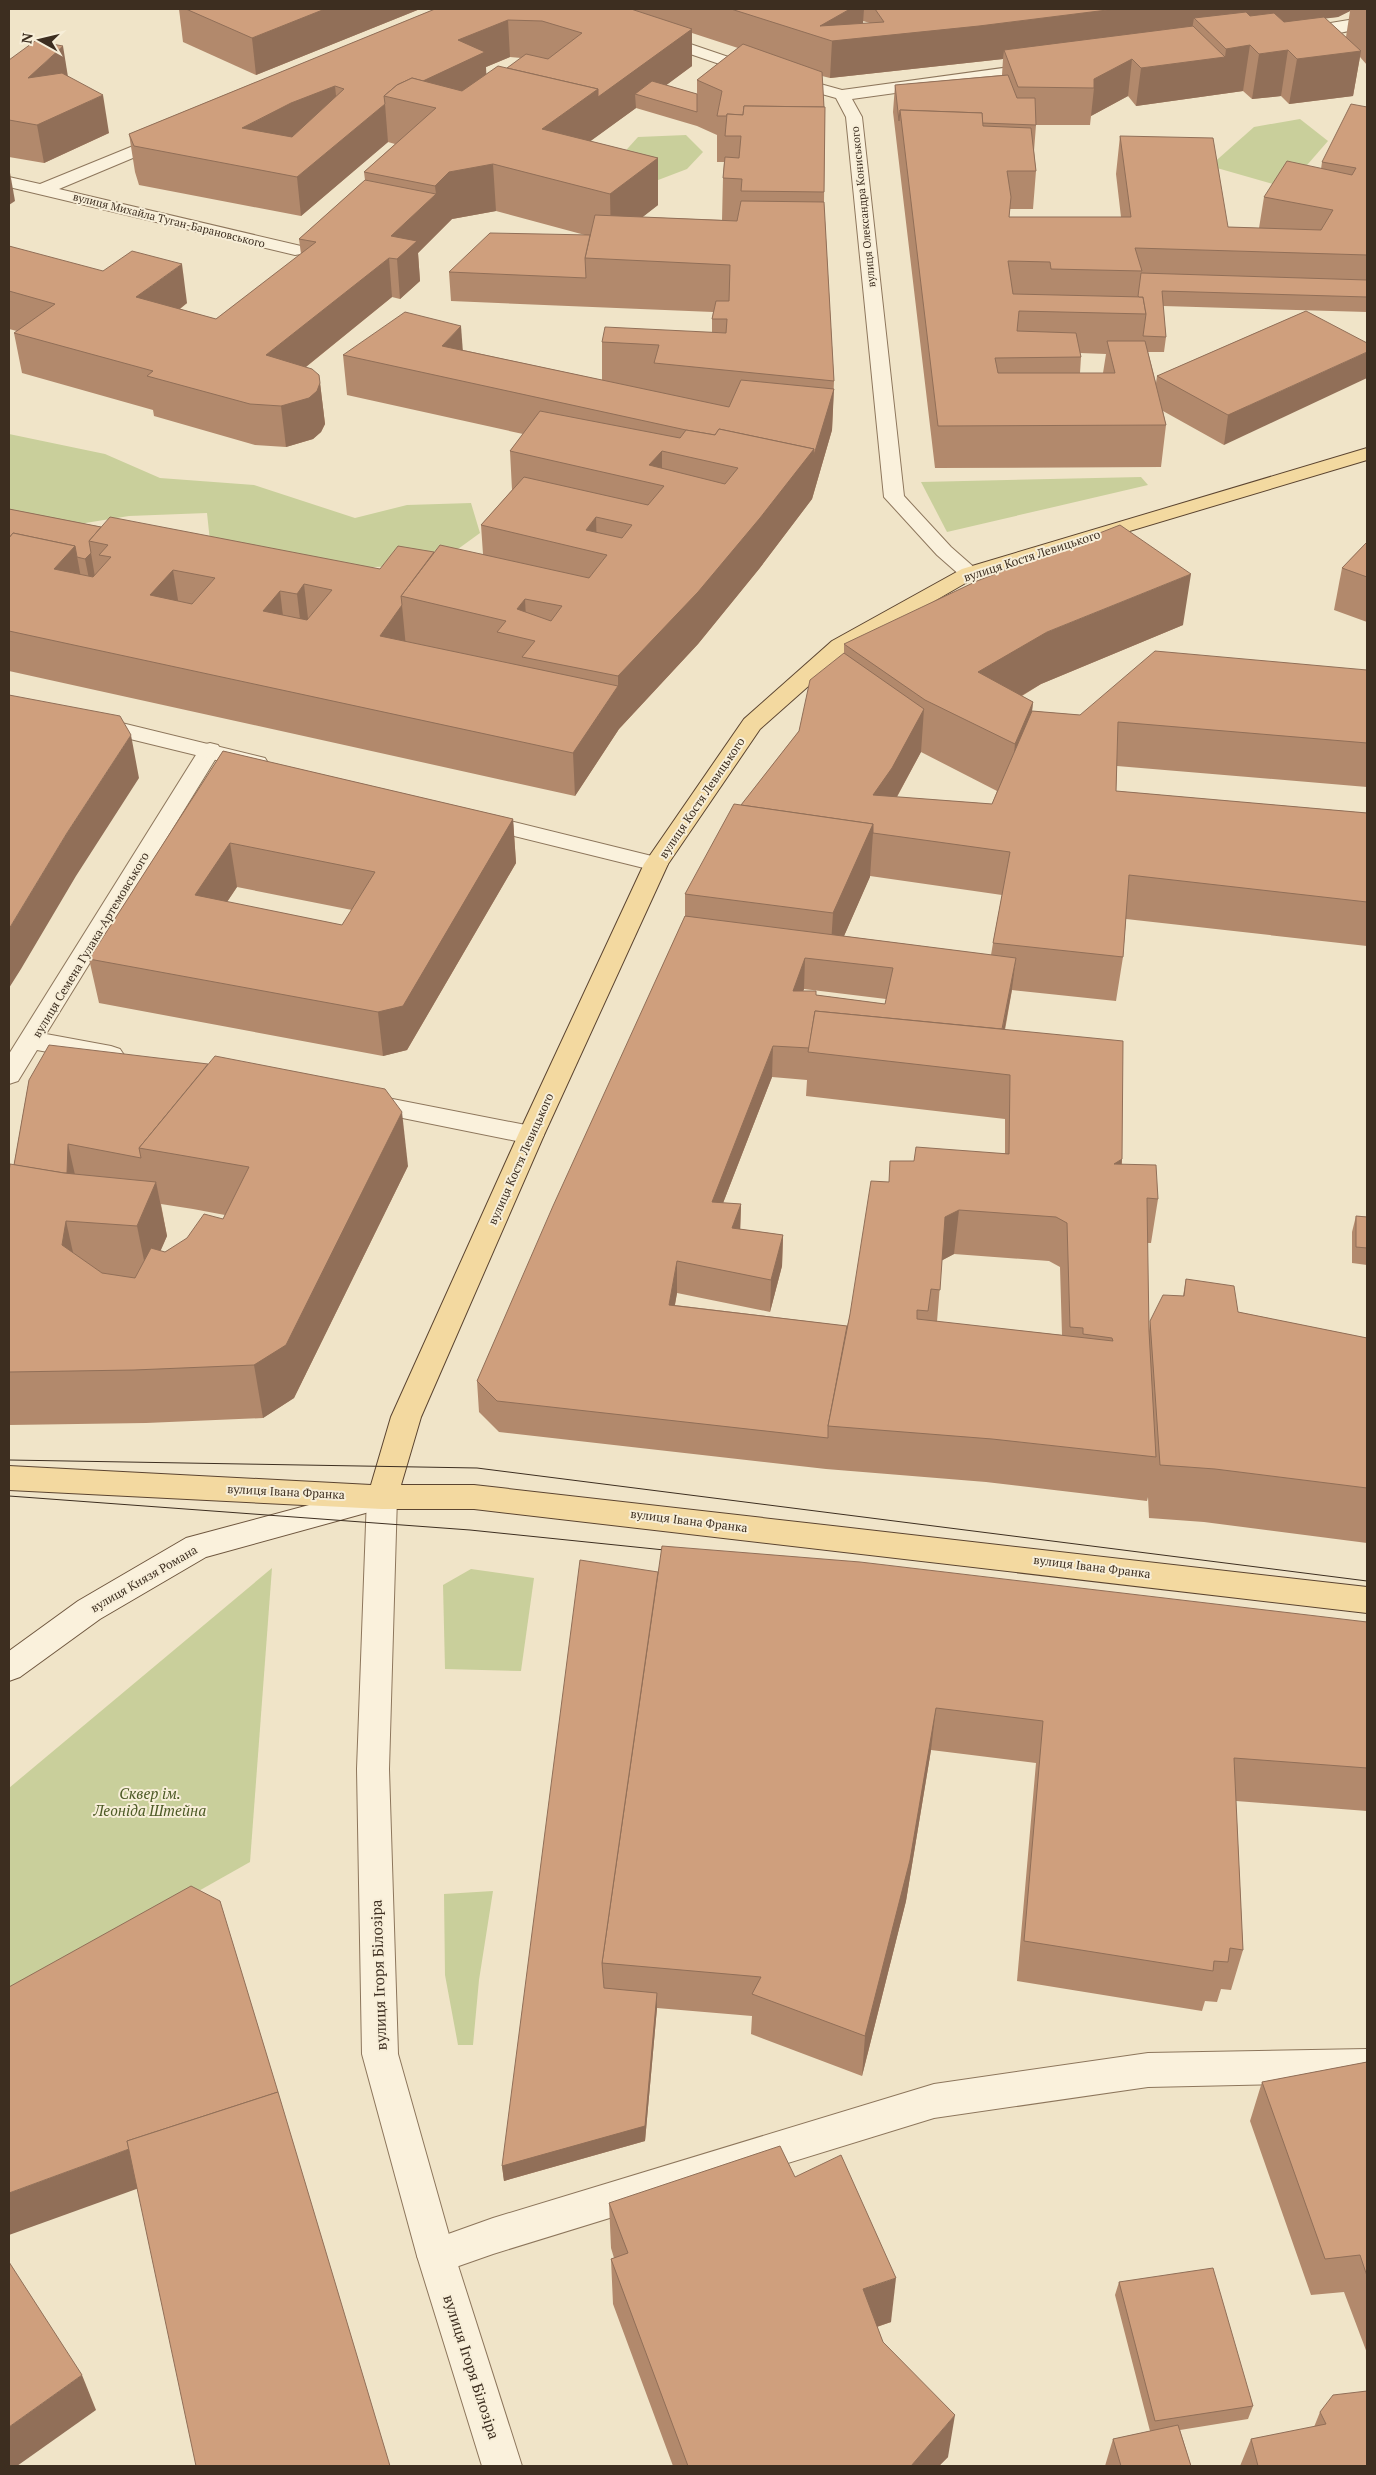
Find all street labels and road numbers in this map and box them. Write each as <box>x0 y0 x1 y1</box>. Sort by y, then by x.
street label: вулиця Олександра Кониського <box>848 126 878 288</box>
street label: вулиця Михайла Туган-Барановського <box>71 189 267 251</box>
street label: вулиця Костя Левицького <box>962 526 1102 585</box>
street label: вулиця Костя Левицького <box>655 734 748 861</box>
street label: вулиця Семена Гулака-Артемовського <box>29 849 152 1040</box>
street label: вулиця Костя Левицького <box>485 1090 557 1227</box>
street label: вулиця Івана Франка <box>227 1481 345 1502</box>
street label: вулиця Івана Франка <box>630 1506 748 1535</box>
street label: вулиця Князя Романа <box>88 1542 200 1615</box>
street label: вулиця Івана Франка <box>1033 1552 1151 1581</box>
street label: вулиця Ігоря Білозіра <box>365 1899 391 2051</box>
street label: вулиця Ігоря Білозіра <box>439 2292 505 2442</box>

